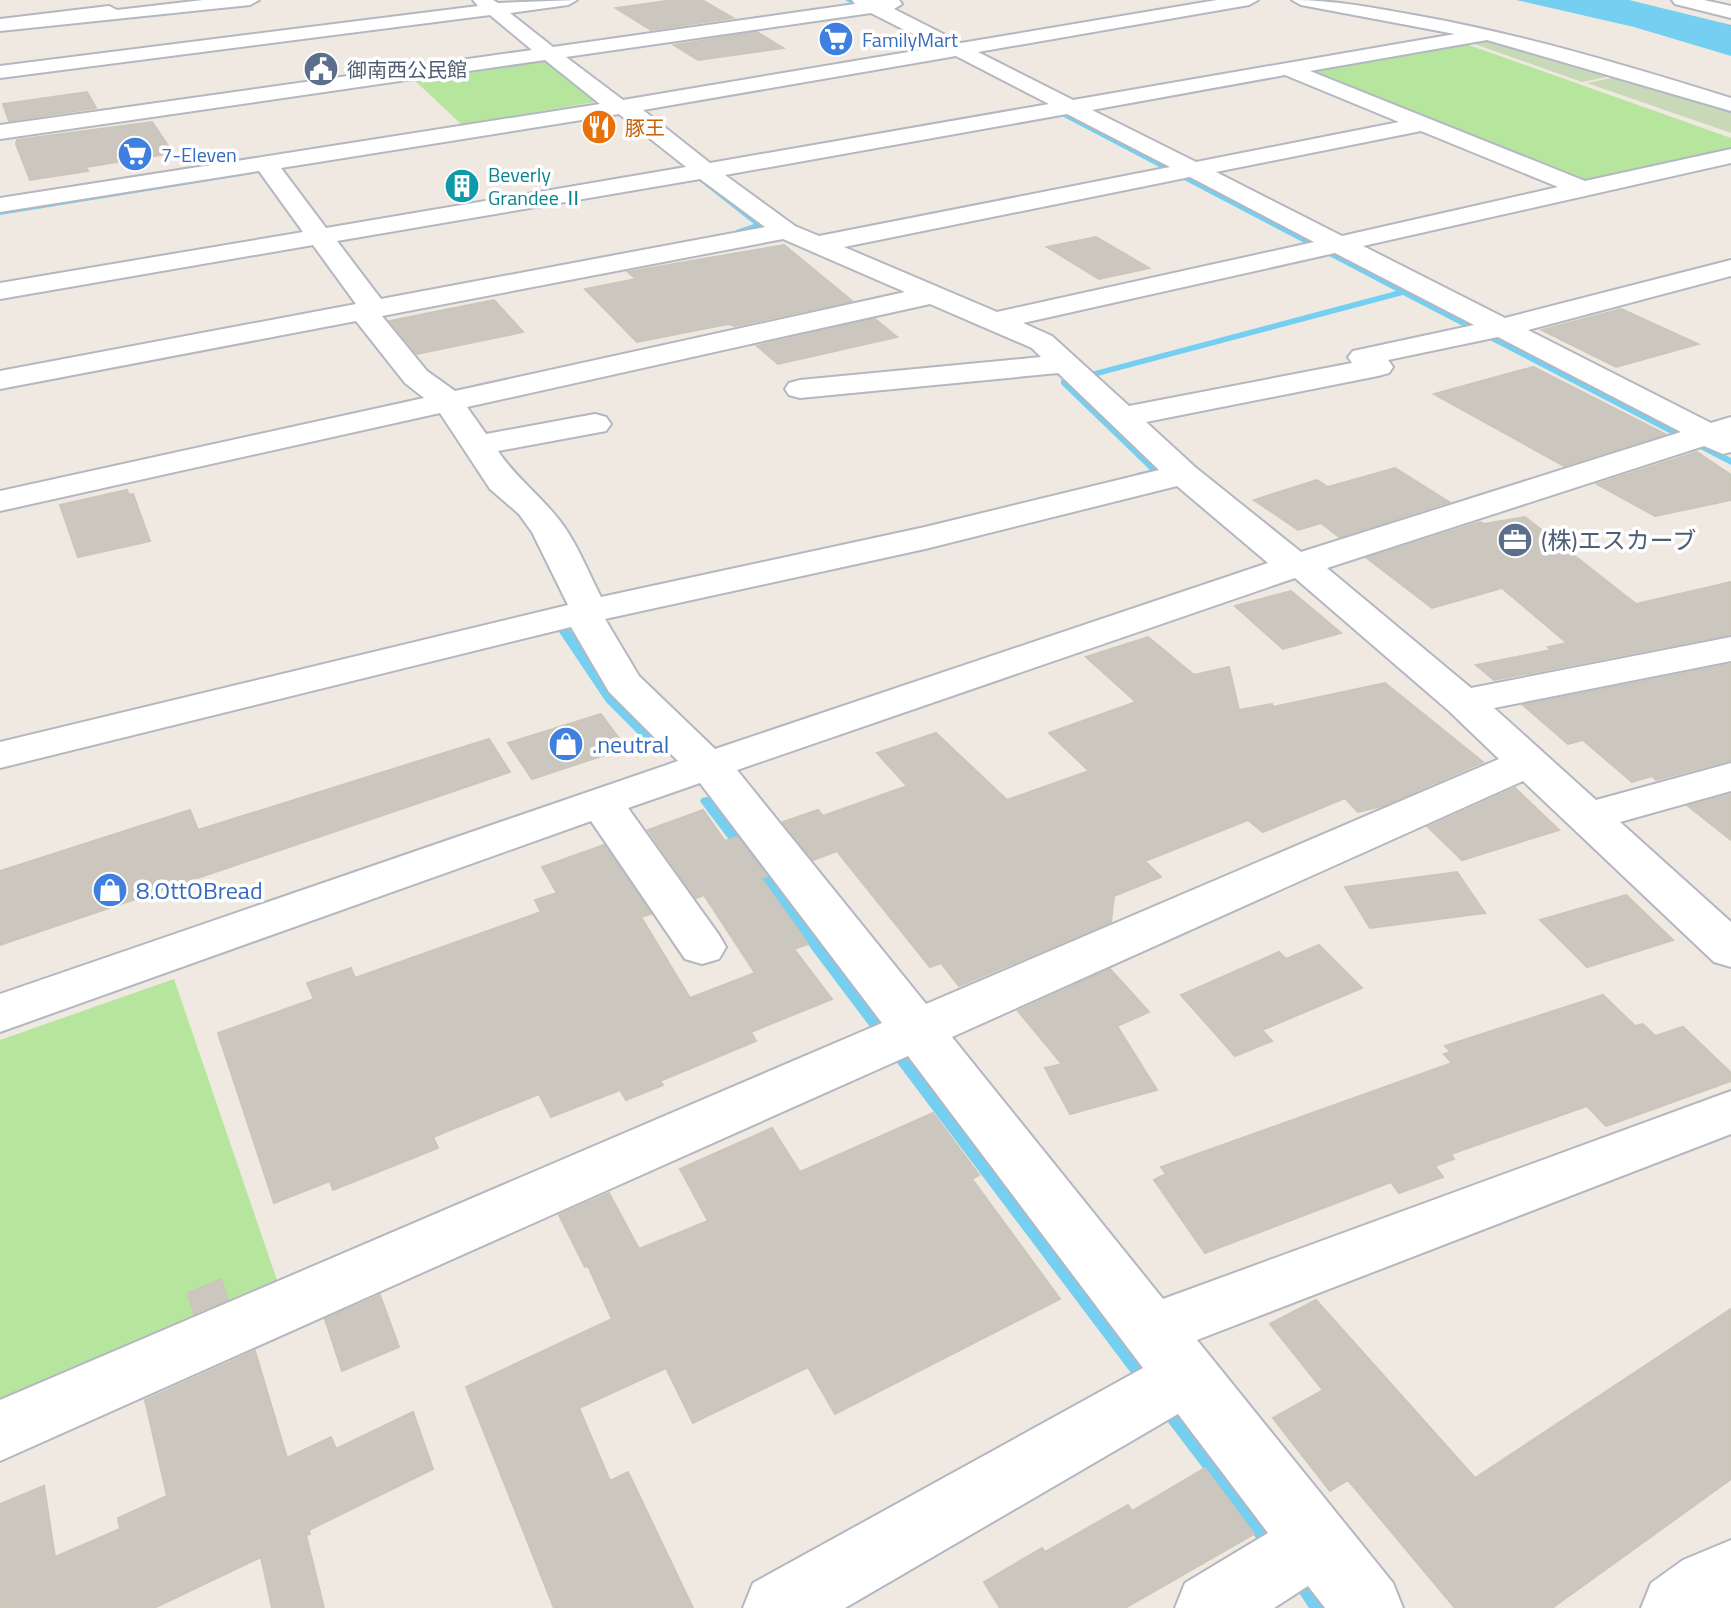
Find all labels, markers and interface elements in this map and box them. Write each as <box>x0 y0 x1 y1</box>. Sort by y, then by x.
supermarket icon: FamilyMart <box>817 20 855 58</box>
place label: FamilyMart <box>862 24 958 55</box>
public building icon: 御南西公民館 <box>302 50 340 88</box>
place label: 御南西公民館 <box>347 54 467 85</box>
restaurant icon: 豚王 <box>580 108 618 146</box>
place label: 豚王 <box>625 112 665 143</box>
supermarket icon: 7-Eleven <box>116 135 154 173</box>
place label: 7-Eleven <box>161 139 237 170</box>
place label: Beverly Grandee Ⅱ <box>488 159 583 213</box>
building icon: Beverly Grandee Ⅱ <box>443 167 481 205</box>
office icon: (株)エスカーブ <box>1496 521 1534 559</box>
place label: (株)エスカーブ <box>1541 522 1696 558</box>
shop icon: .neutral <box>547 725 585 763</box>
place label: .neutral <box>592 726 669 762</box>
shop icon: 8.OttOBread <box>91 871 129 909</box>
place label: 8.OttOBread <box>136 872 263 908</box>

